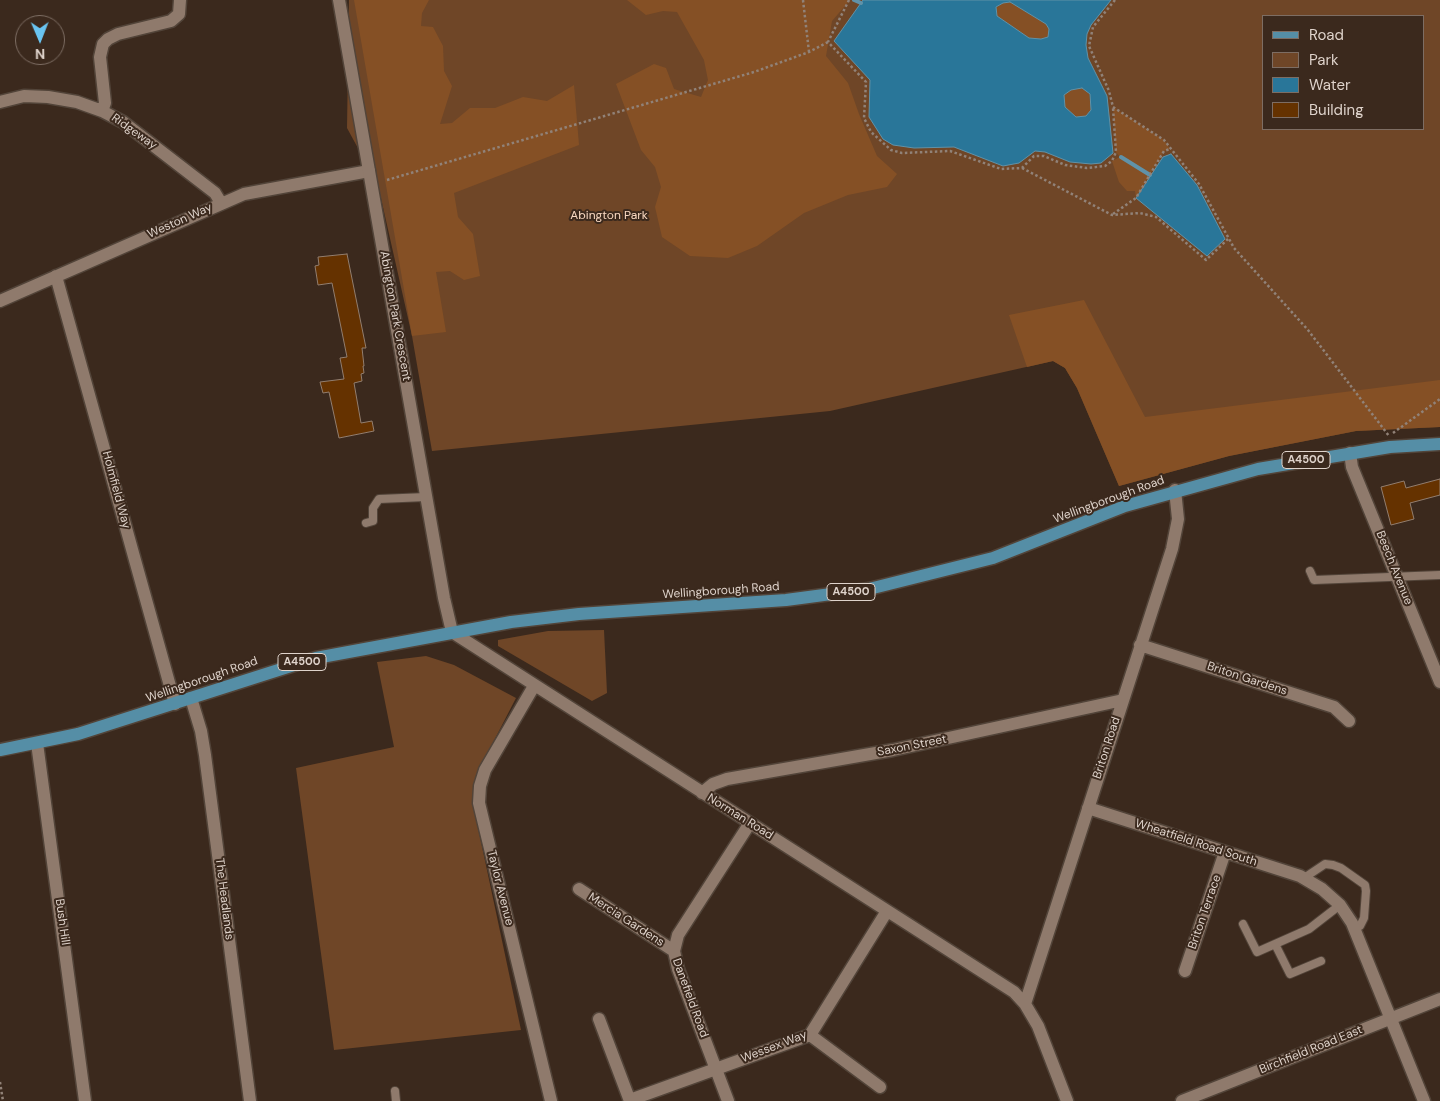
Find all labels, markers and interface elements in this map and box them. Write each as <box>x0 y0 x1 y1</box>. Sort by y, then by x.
north arrow <box>15 15 65 65</box>
legend <box>1262 15 1425 130</box>
text: Road <box>1309 25 1344 45</box>
text: N <box>35 45 46 63</box>
text: Park <box>1309 50 1339 70</box>
text: Water <box>1309 75 1350 95</box>
text: Building <box>1309 100 1364 120</box>
street label: Ridgeway <box>108 111 160 153</box>
street label: Weston Way <box>145 200 215 242</box>
park label: Abington Park <box>570 209 648 223</box>
street label: Abington Park Crescent <box>376 250 414 382</box>
street label: Holmfield Way <box>99 450 133 530</box>
road number: A4500 <box>1282 452 1330 468</box>
street label: Wellingborough Road <box>1051 473 1167 527</box>
street label: Beech Avenue <box>1373 529 1415 607</box>
street label: Wellingborough Road <box>662 580 780 602</box>
road number: A4500 <box>827 584 875 600</box>
street label: Wellingborough Road <box>144 654 260 706</box>
road number: A4500 <box>278 654 326 670</box>
street label: Briton Gardens <box>1205 659 1289 699</box>
street label: Briton Road <box>1090 715 1124 781</box>
street label: Saxon Street <box>876 732 948 760</box>
street label: Norman Road <box>704 791 776 843</box>
street label: Wheatfield Road South <box>1133 817 1259 869</box>
street label: Taylor Avenue <box>484 849 516 927</box>
street label: The Headlands <box>212 857 236 941</box>
street label: Briton Terrace <box>1186 873 1224 951</box>
street label: Mercia Gardens <box>585 890 667 950</box>
street label: Bush Hill <box>52 898 72 946</box>
street label: Danefield Road <box>669 956 711 1040</box>
street label: Birchfield Road East <box>1257 1023 1365 1077</box>
street label: Wessex Way <box>739 1028 809 1066</box>

